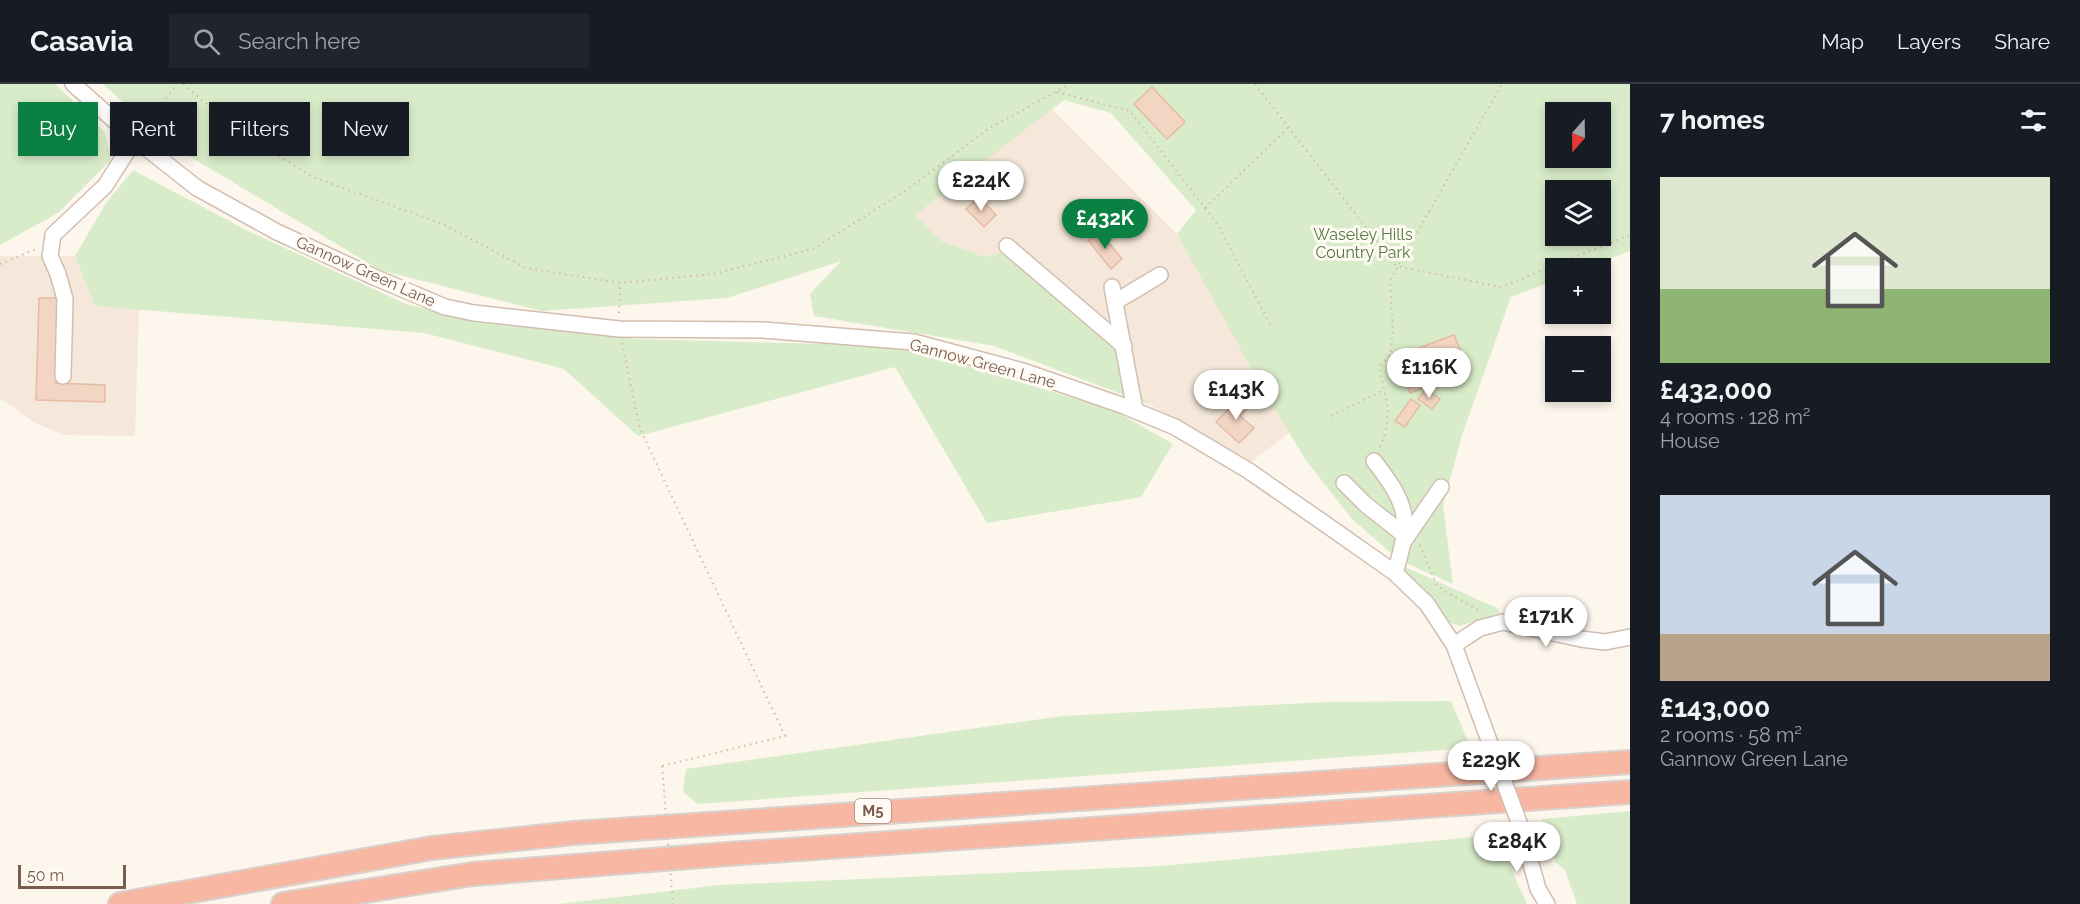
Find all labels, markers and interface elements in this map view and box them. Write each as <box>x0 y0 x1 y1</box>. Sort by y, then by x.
search box <box>169 14 589 68</box>
text: Casavia <box>30 25 133 58</box>
icon: search <box>190 25 223 58</box>
text: Search here <box>238 28 360 54</box>
text: Map <box>1821 29 1864 54</box>
text: Layers <box>1897 29 1961 54</box>
text: Share <box>1994 29 2050 54</box>
chip: Buy <box>18 102 98 156</box>
chip: Rent <box>110 102 197 156</box>
chip: Filters <box>209 102 310 156</box>
chip: New <box>322 102 409 156</box>
north arrow <box>1545 102 1611 168</box>
map controls <box>1545 102 1611 402</box>
icon: filters <box>2017 104 2050 137</box>
text: 7 homes <box>1660 105 1765 135</box>
pin: £224K <box>939 161 1023 212</box>
text: £224K <box>952 168 1010 192</box>
button: layers <box>1545 180 1611 246</box>
pin: £432K <box>1063 199 1147 250</box>
text: £432K <box>1076 206 1134 230</box>
icon: home <box>1801 216 1909 324</box>
park label: Waseley Hills Country Park <box>1313 225 1413 262</box>
street label: Gannow Green Lane <box>293 232 438 311</box>
button: + <box>1545 258 1611 324</box>
street label: Gannow Green Lane <box>908 335 1058 392</box>
button: − <box>1545 336 1611 402</box>
pin: £116K <box>1387 348 1471 399</box>
text: £116K <box>1401 355 1457 379</box>
pin: £143K <box>1194 370 1278 421</box>
text: £432,000 <box>1660 375 1772 405</box>
text: £143K <box>1208 377 1264 401</box>
text: 4 rooms · 128 m² <box>1660 405 1811 429</box>
text: House <box>1660 429 1720 453</box>
icon: home <box>1801 534 1909 642</box>
pin: £171K <box>1504 597 1588 648</box>
text: £171K <box>1518 604 1574 628</box>
text: £143,000 <box>1660 693 1770 723</box>
text: 2 rooms · 58 m² <box>1660 723 1802 747</box>
pin: £229K <box>1449 741 1533 792</box>
text: Gannow Green Lane <box>1660 747 1848 771</box>
text: £229K <box>1462 748 1520 772</box>
road number: M5 <box>855 799 891 823</box>
pin: £284K <box>1475 822 1559 873</box>
text: £284K <box>1487 829 1547 853</box>
scale bar <box>18 862 126 890</box>
text: 50 m <box>27 866 64 885</box>

